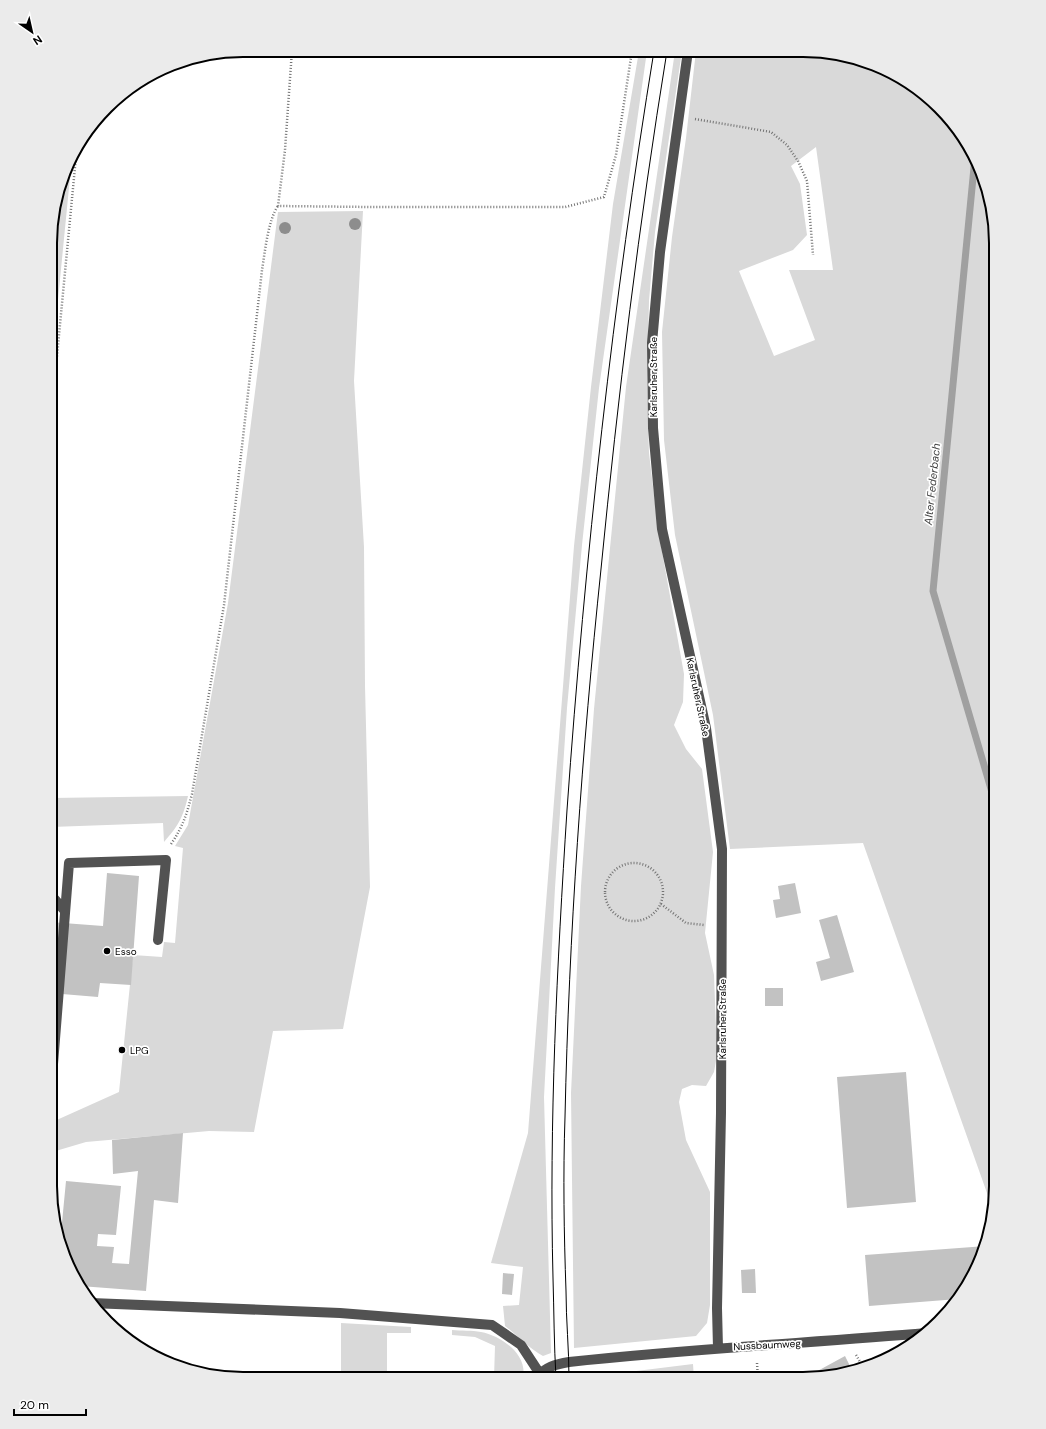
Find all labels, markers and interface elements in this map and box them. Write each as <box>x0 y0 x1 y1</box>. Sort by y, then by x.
north arrow <box>12 12 52 52</box>
text: N <box>30 32 45 48</box>
street label: Karlsruher Straße <box>647 337 660 417</box>
water label: Alter Federbach <box>921 443 943 526</box>
street label: Karlsruher Straße <box>683 656 713 738</box>
place label: Esso <box>115 945 137 958</box>
marker: Esso <box>102 946 112 956</box>
street label: Karlsruher Straße <box>716 979 729 1059</box>
place label: LPG <box>130 1044 149 1057</box>
marker: LPG <box>117 1045 127 1055</box>
street label: Nussbaumweg <box>733 1337 802 1353</box>
scale bar <box>14 1391 86 1417</box>
text: 20 m <box>20 1397 49 1413</box>

